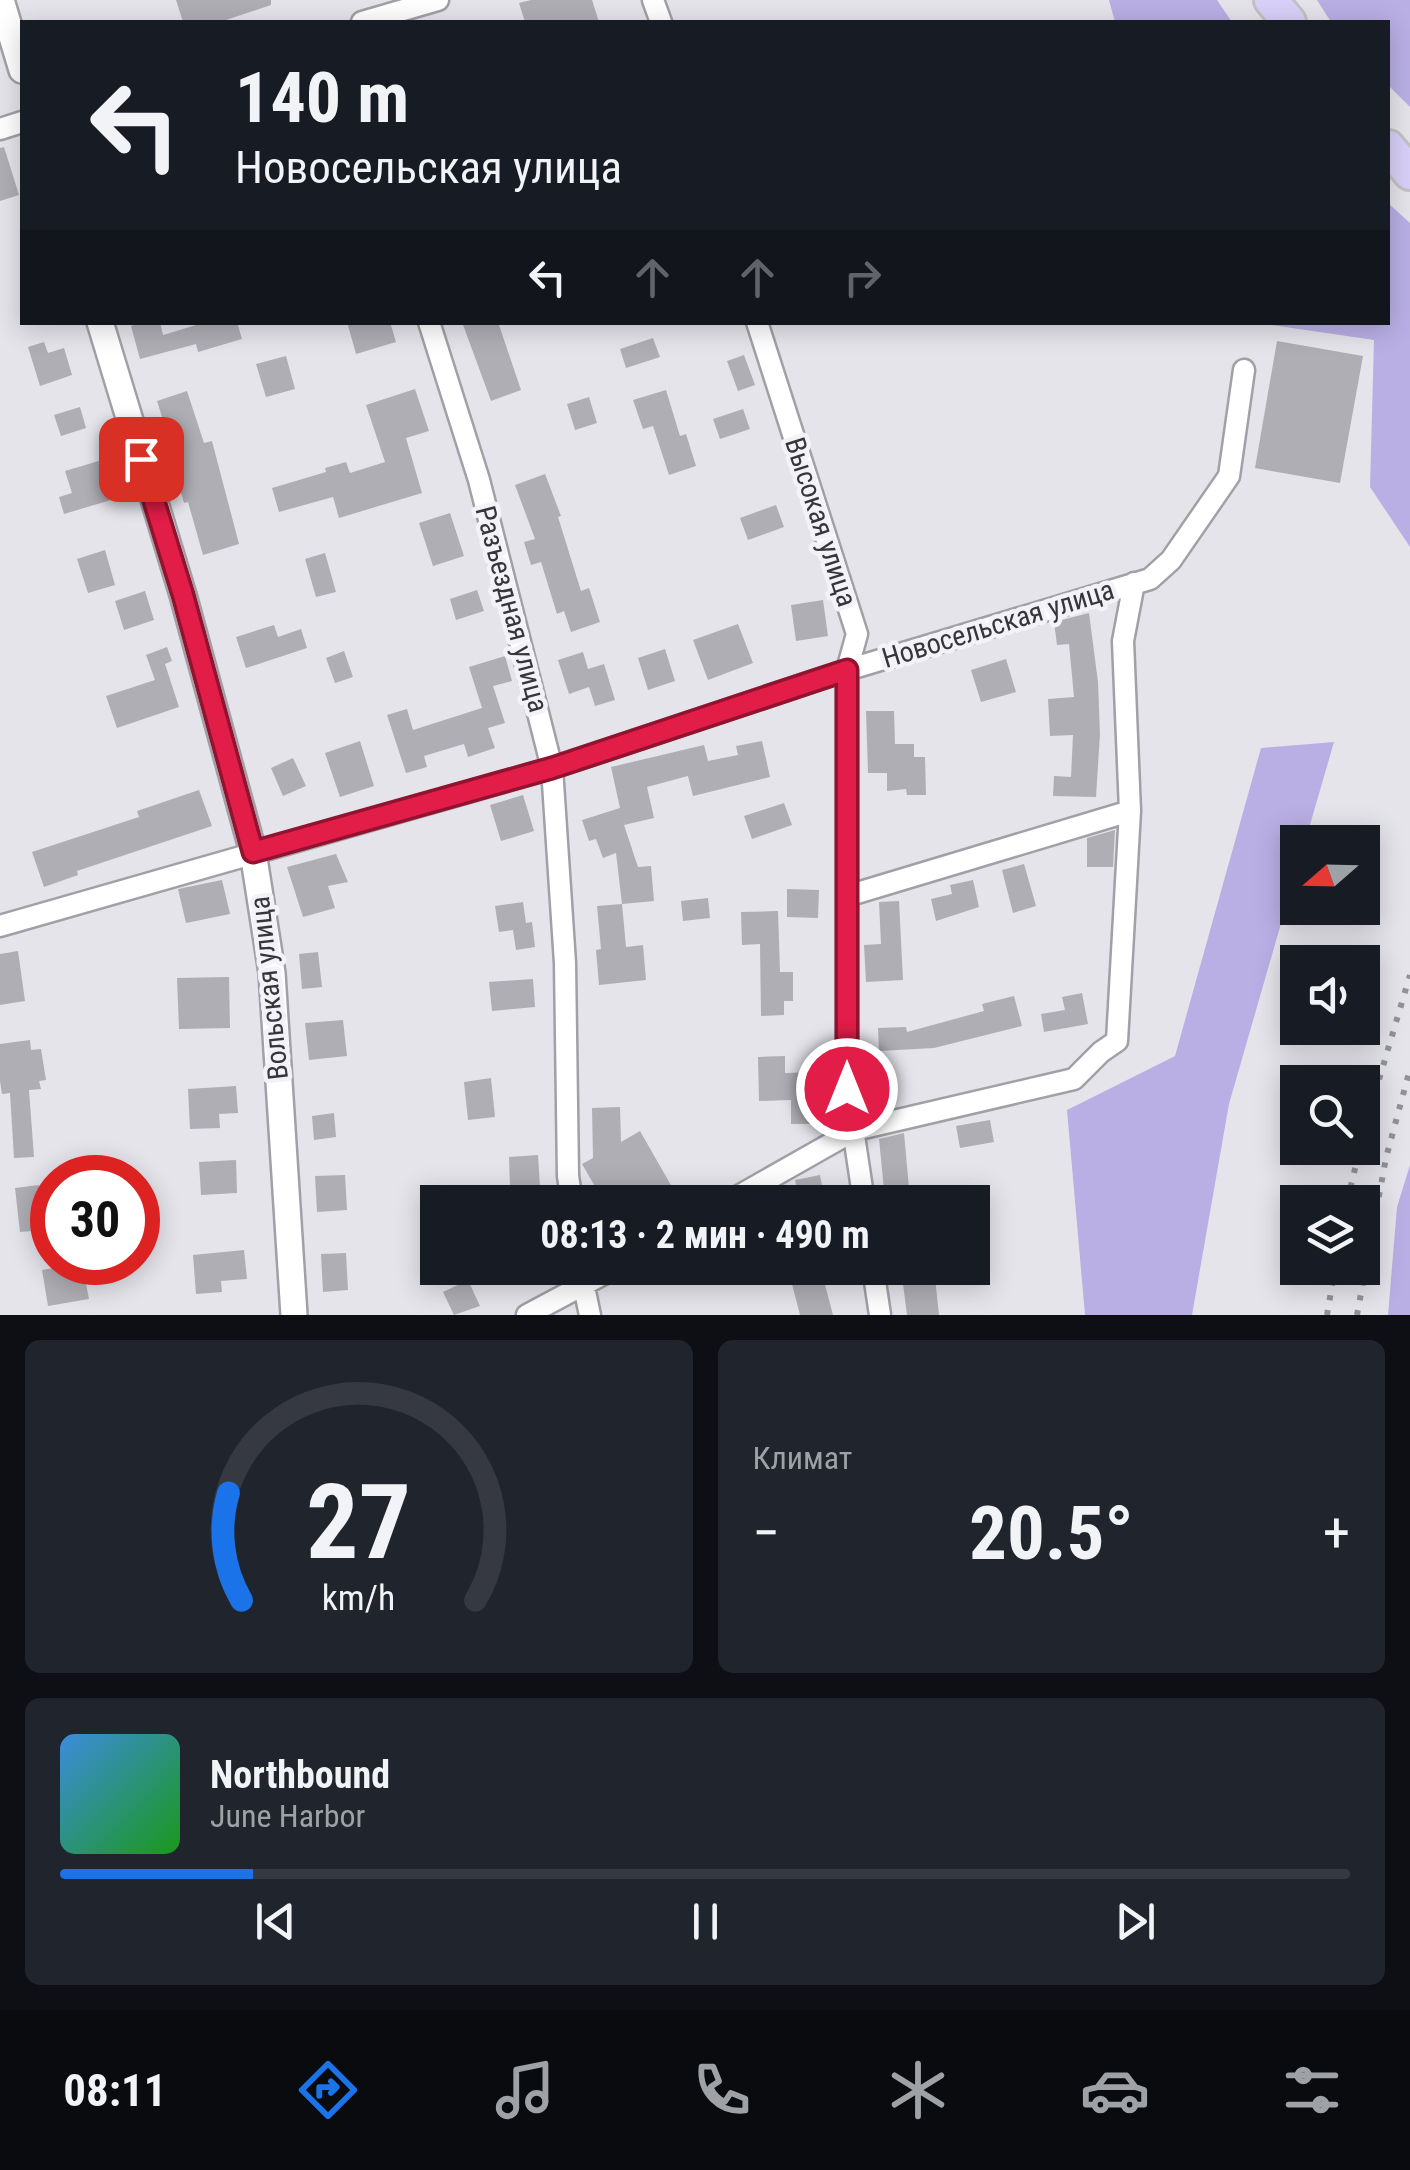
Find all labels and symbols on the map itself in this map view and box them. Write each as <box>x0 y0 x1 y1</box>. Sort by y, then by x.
pin <box>99 417 184 502</box>
street label: Высокая улица <box>778 433 864 611</box>
street label: Разъездная улица <box>469 502 555 716</box>
street label: Новосельская улица <box>878 573 1118 675</box>
north arrow <box>1280 825 1380 925</box>
street label: Вольская улица <box>243 895 295 1081</box>
position arrow <box>795 1037 899 1141</box>
speed limit sign: 30 <box>30 1155 160 1285</box>

